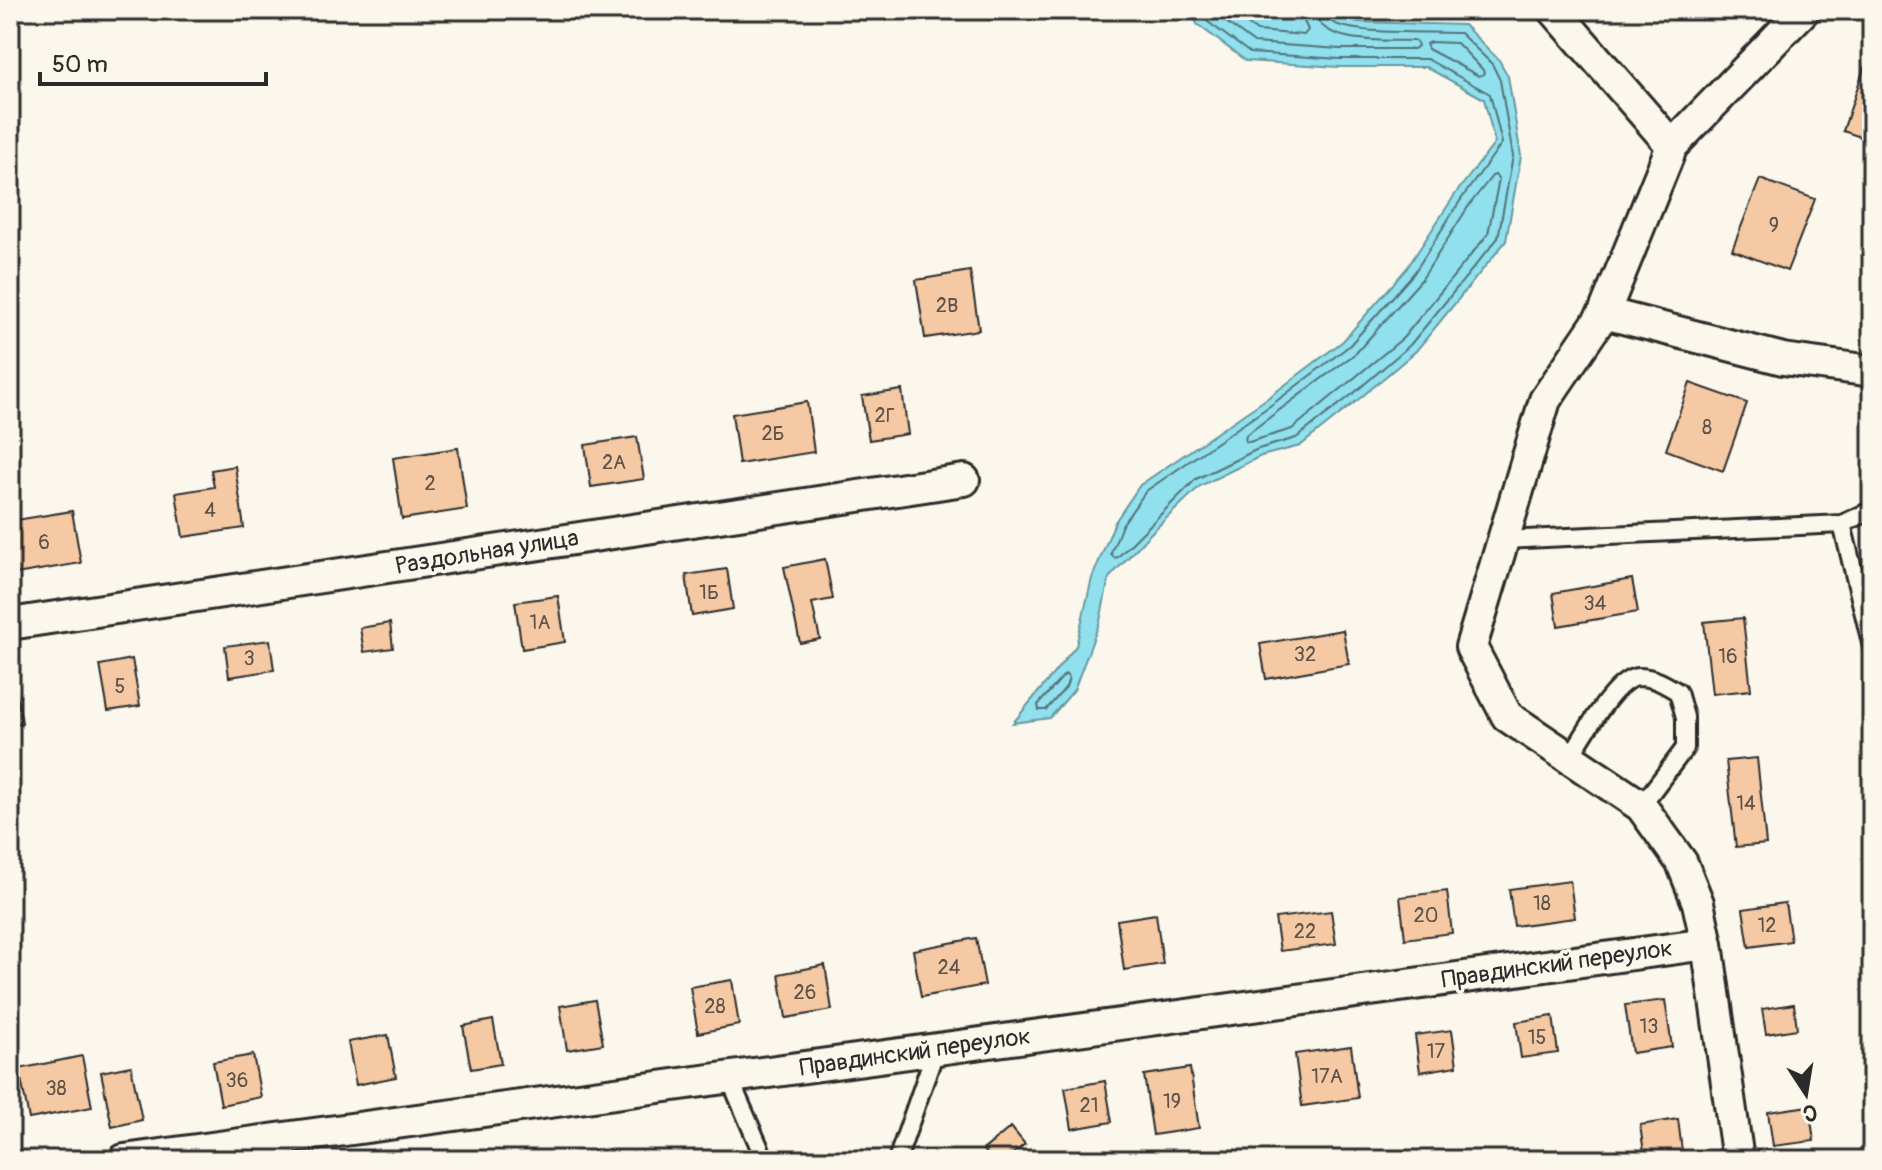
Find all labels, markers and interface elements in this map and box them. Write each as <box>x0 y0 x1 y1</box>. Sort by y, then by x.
scale bar <box>40 36 266 86</box>
text: 50 m <box>52 50 108 79</box>
house number: 9 <box>1769 213 1779 238</box>
house number: 2В <box>936 293 958 318</box>
house number: 2Г <box>875 403 895 428</box>
house number: 8 <box>1702 415 1712 440</box>
house number: 2Б <box>761 421 785 446</box>
house number: 2А <box>602 450 626 475</box>
house number: 2 <box>424 471 436 496</box>
house number: 4 <box>204 498 216 523</box>
street label: Раздольная улица <box>393 523 581 581</box>
house number: 6 <box>38 530 50 555</box>
house number: 1Б <box>699 580 719 605</box>
house number: 34 <box>1584 591 1607 616</box>
house number: 1А <box>530 610 550 635</box>
house number: 32 <box>1294 642 1316 667</box>
house number: 16 <box>1718 644 1738 669</box>
house number: 3 <box>243 646 255 671</box>
house number: 5 <box>115 674 125 699</box>
house number: 14 <box>1736 791 1756 816</box>
house number: 18 <box>1533 891 1551 916</box>
house number: 20 <box>1414 903 1438 928</box>
house number: 12 <box>1758 913 1777 938</box>
house number: 22 <box>1294 919 1316 944</box>
street label: Правдинский переулок <box>1440 933 1674 995</box>
house number: 24 <box>938 955 961 980</box>
house number: 26 <box>794 980 816 1005</box>
house number: 28 <box>704 994 726 1019</box>
house number: 13 <box>1640 1014 1658 1039</box>
street label: Правдинский переулок <box>798 1021 1032 1083</box>
house number: 15 <box>1528 1025 1546 1050</box>
house number: 17 <box>1427 1039 1446 1064</box>
north arrow <box>1766 1054 1846 1134</box>
house number: 17А <box>1311 1064 1343 1089</box>
house number: 36 <box>226 1068 248 1093</box>
house number: 38 <box>45 1076 67 1101</box>
house number: 19 <box>1163 1089 1181 1114</box>
house number: 21 <box>1080 1093 1099 1118</box>
text: С <box>1800 1097 1820 1128</box>

